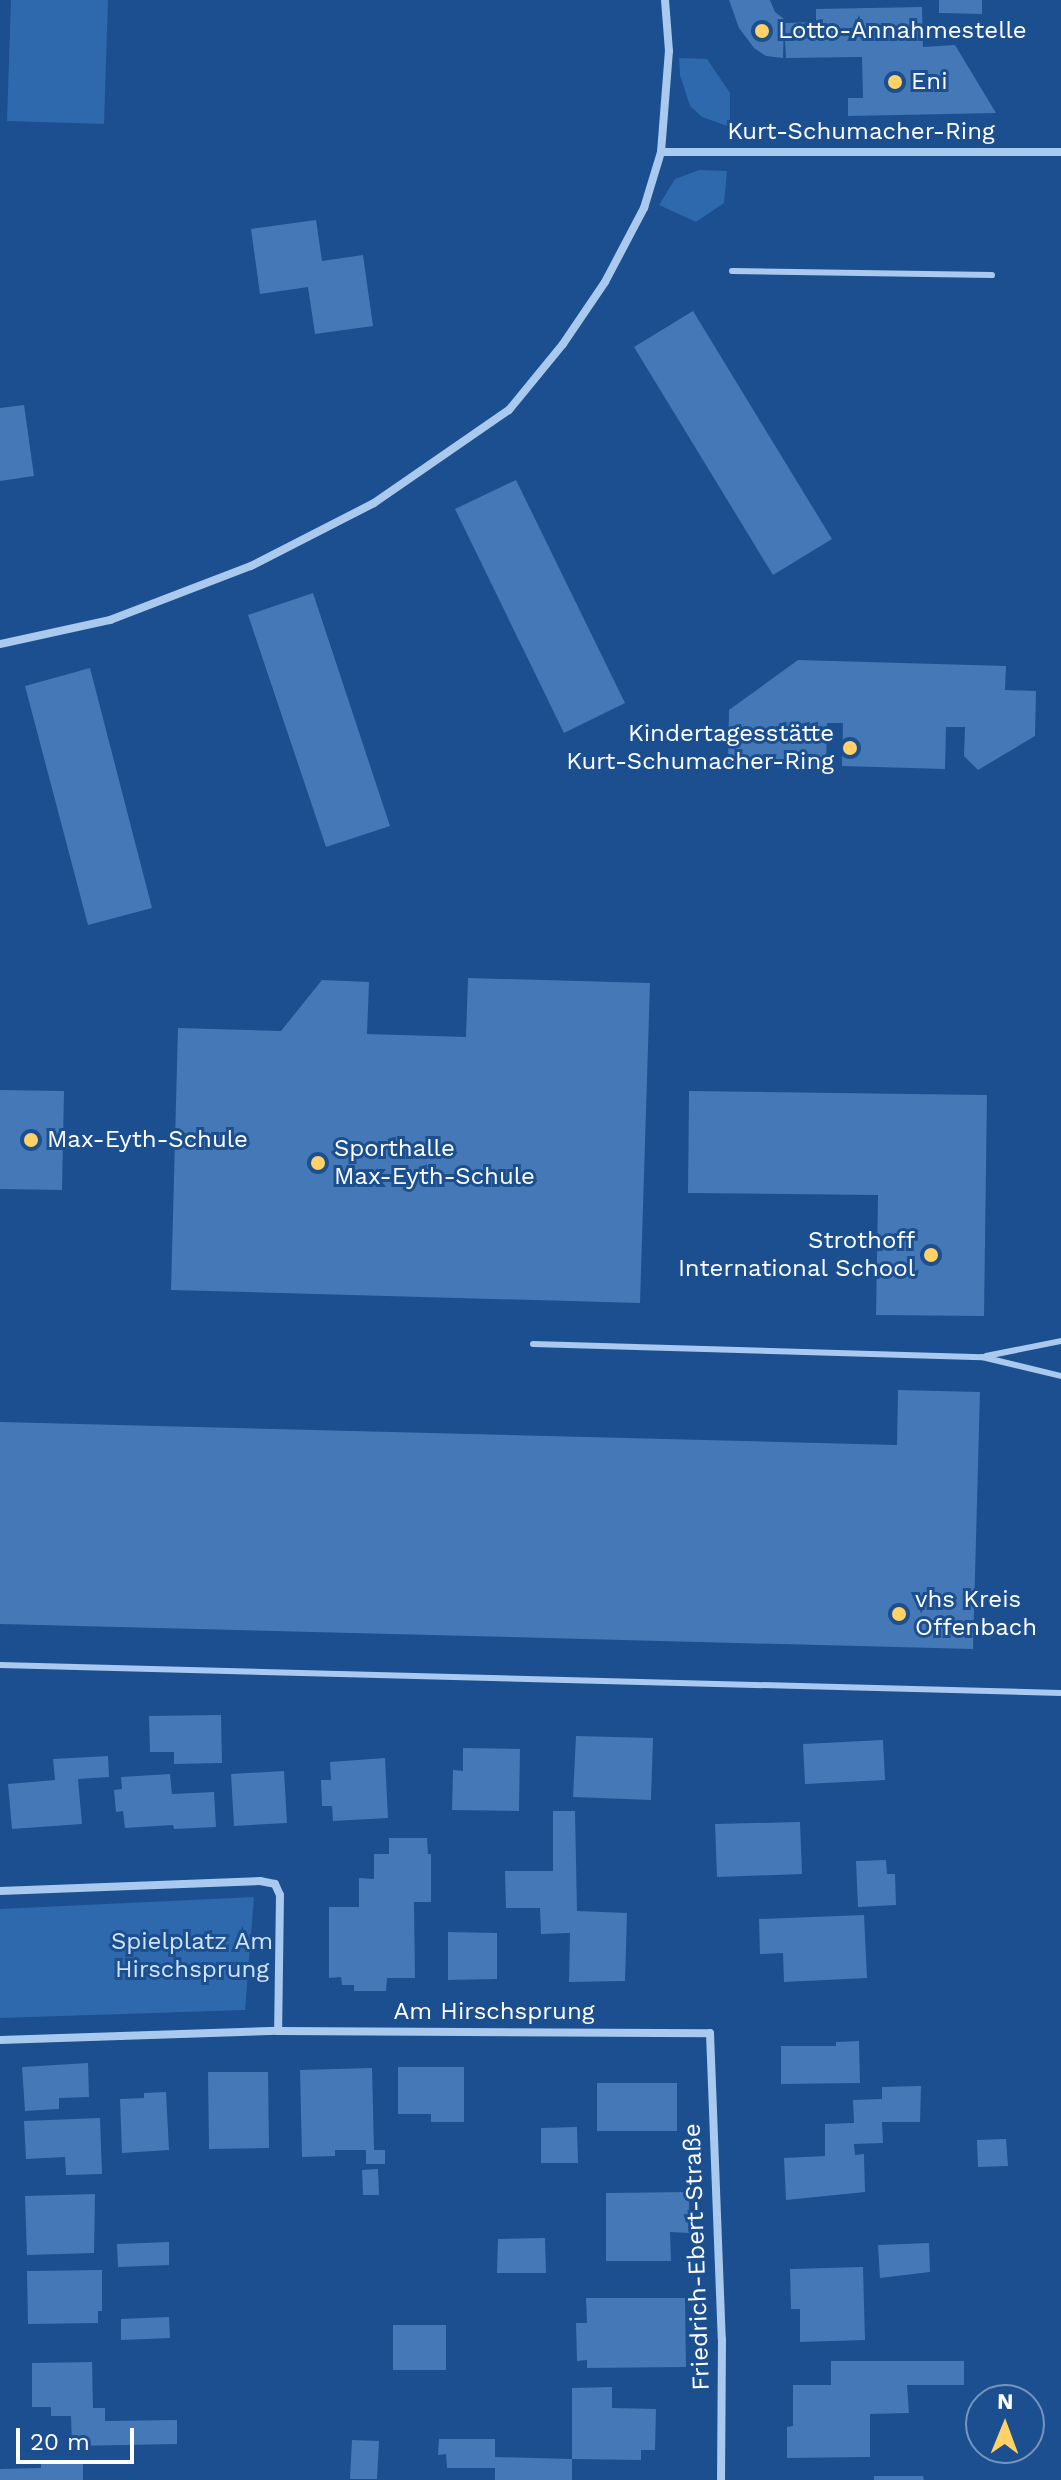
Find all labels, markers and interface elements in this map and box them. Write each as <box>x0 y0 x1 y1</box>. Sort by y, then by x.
place label: Lotto-Annahmestelle <box>778 17 1027 45</box>
marker: Lotto-Annahmestelle <box>753 22 771 40</box>
place label: Eni <box>911 68 948 96</box>
marker: Eni <box>886 73 904 91</box>
street label: Kurt-Schumacher-Ring <box>727 118 995 146</box>
place label: Kindertagesstätte Kurt-Schumacher-Ring <box>566 720 834 776</box>
marker: Kindertagesstätte Kurt-Schumacher-Ring <box>841 739 859 757</box>
place label: Max-Eyth-Schule <box>47 1126 248 1154</box>
marker: Max-Eyth-Schule <box>22 1131 40 1149</box>
place label: Sporthalle Max-Eyth-Schule <box>334 1135 535 1191</box>
marker: Sporthalle Max-Eyth-Schule <box>309 1154 327 1172</box>
place label: Strothoff International School <box>677 1227 915 1283</box>
marker: Strothoff International School <box>922 1246 940 1264</box>
place label: vhs Kreis Offenbach <box>915 1586 1037 1642</box>
marker: vhs Kreis Offenbach <box>890 1605 908 1623</box>
park label: Spielplatz Am Hirschsprung <box>110 1928 274 1984</box>
street label: Am Hirschsprung <box>393 1998 595 2026</box>
street label: Friedrich-Ebert-Straße <box>678 2123 716 2391</box>
north arrow <box>965 2384 1045 2464</box>
text: N <box>997 2389 1014 2414</box>
scale bar <box>20 2412 138 2462</box>
text: 20 m <box>30 2428 90 2456</box>

